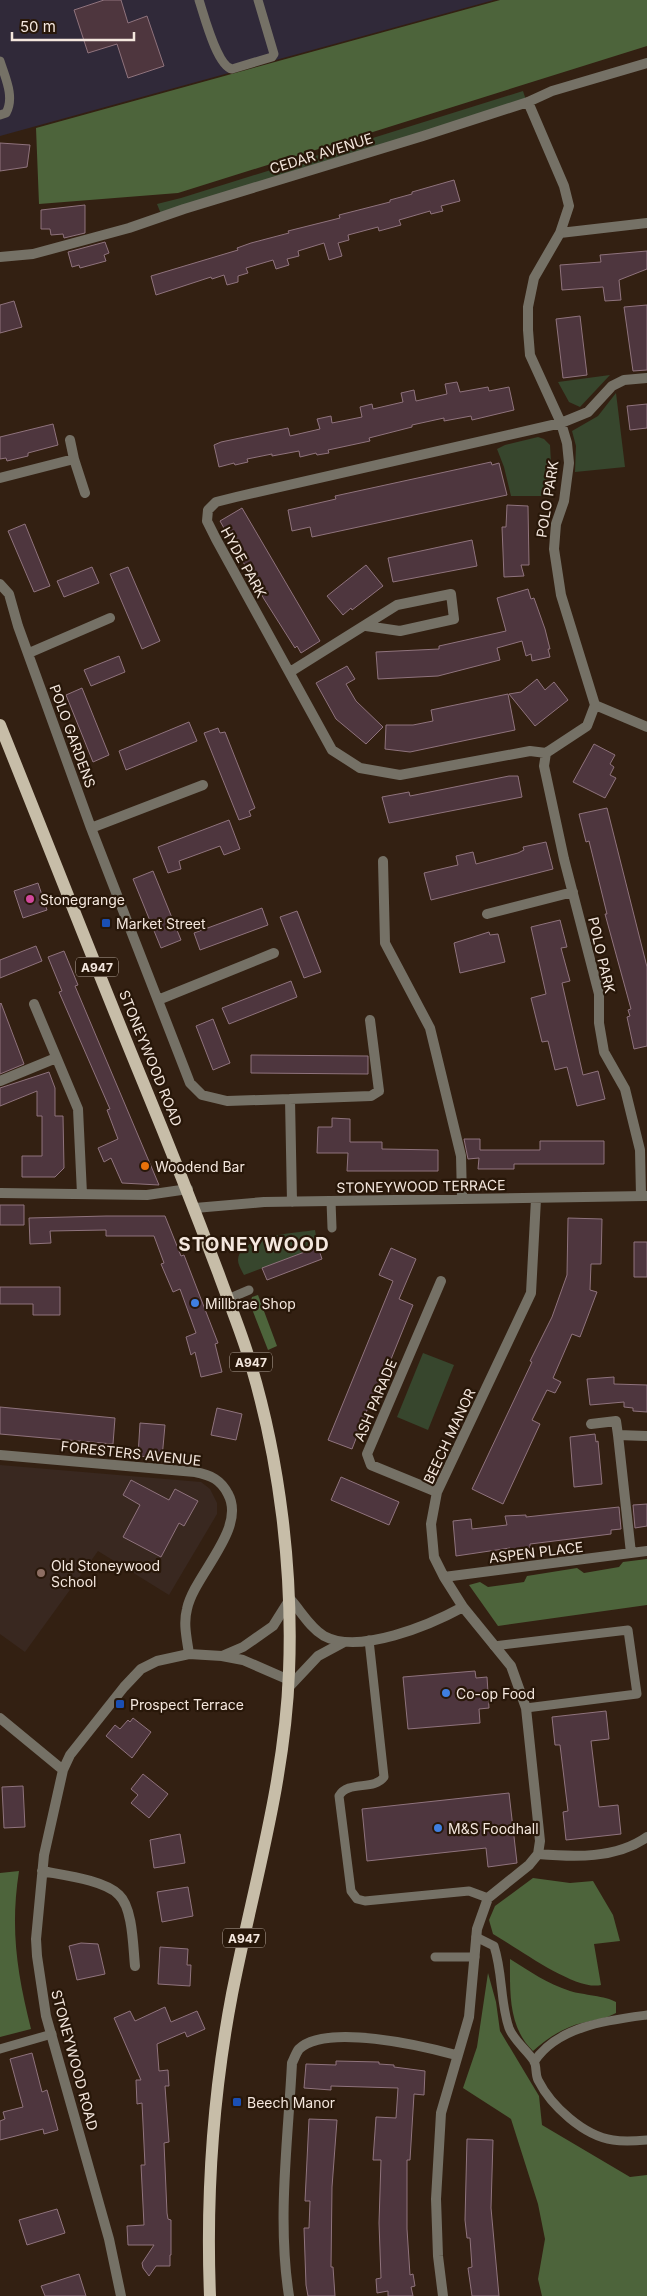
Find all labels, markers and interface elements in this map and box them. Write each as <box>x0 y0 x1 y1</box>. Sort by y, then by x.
scale bar <box>12 10 135 42</box>
text: 50 m <box>20 17 56 36</box>
street label: CEDAR AVENUE <box>267 129 375 177</box>
street label: POLO PARK <box>533 459 562 539</box>
street label: HYDE PARK <box>218 524 271 601</box>
street label: POLO GARDENS <box>46 682 100 790</box>
place label: Stonegrange <box>40 891 125 908</box>
marker: Stonegrange <box>24 893 36 905</box>
place label: Market Street <box>116 915 206 932</box>
street label: POLO PARK <box>585 915 619 995</box>
marker: Market Street <box>100 917 112 929</box>
road number: A947 <box>76 958 118 976</box>
street label: STONEYWOOD ROAD <box>116 988 186 1128</box>
place label: Woodend Bar <box>155 1158 245 1175</box>
marker: Woodend Bar <box>139 1160 151 1172</box>
street label: STONEYWOOD TERRACE <box>336 1176 506 1196</box>
district label: STONEYWOOD <box>178 1233 330 1256</box>
place label: Millbrae Shop <box>205 1295 296 1312</box>
marker: Millbrae Shop <box>189 1297 201 1309</box>
road number: A947 <box>230 1352 272 1371</box>
street label: ASH PARADE <box>350 1356 400 1444</box>
street label: BEECH MANOR <box>420 1386 478 1486</box>
street label: FORESTERS AVENUE <box>60 1437 202 1469</box>
street label: ASPEN PLACE <box>488 1538 584 1566</box>
place label: Old Stoneywood School <box>51 1557 160 1590</box>
marker: Old Stoneywood School <box>35 1567 47 1579</box>
place label: Co-op Food <box>456 1685 535 1702</box>
marker: Co-op Food <box>440 1687 452 1699</box>
place label: Prospect Terrace <box>130 1696 244 1713</box>
marker: Prospect Terrace <box>114 1698 126 1710</box>
place label: M&S Foodhall <box>448 1820 539 1837</box>
marker: M&S Foodhall <box>432 1822 444 1834</box>
road number: A947 <box>223 1929 265 1948</box>
street label: STONEYWOOD ROAD <box>48 1988 102 2132</box>
place label: Beech Manor <box>247 2094 335 2111</box>
marker: Beech Manor <box>231 2096 243 2108</box>

